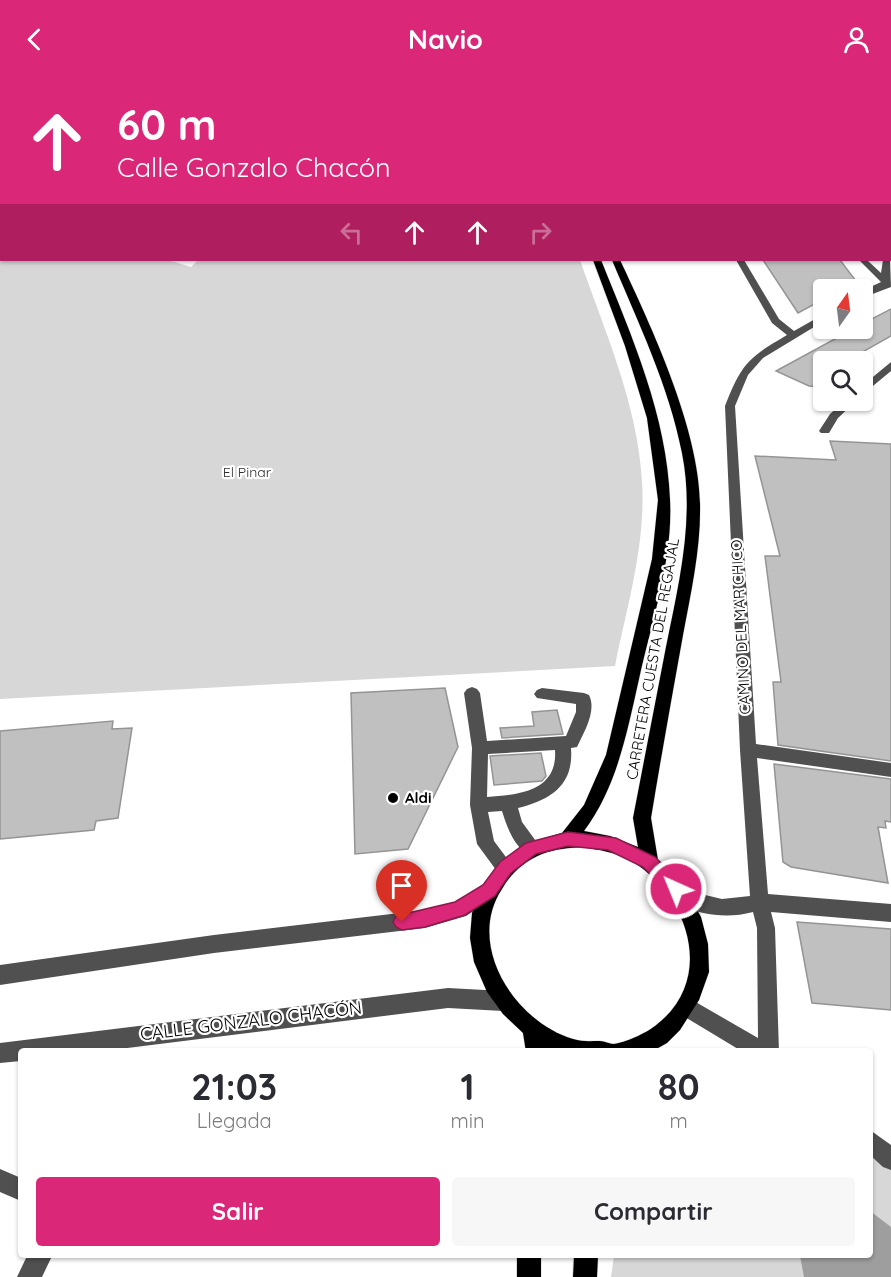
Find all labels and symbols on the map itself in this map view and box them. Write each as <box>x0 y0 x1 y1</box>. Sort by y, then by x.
north arrow <box>813 279 873 339</box>
park label: El Pinar <box>223 463 272 481</box>
street label: CARRETERA CUESTA DEL REGAJAL <box>622 537 683 781</box>
street label: CAMINO DEL MAR CHICO <box>726 539 755 715</box>
place label: Aldi <box>405 788 431 807</box>
marker: Aldi <box>386 791 400 805</box>
position arrow <box>644 857 708 921</box>
pin <box>376 860 427 922</box>
street label: CALLE GONZALO CHACÓN <box>139 995 363 1046</box>

